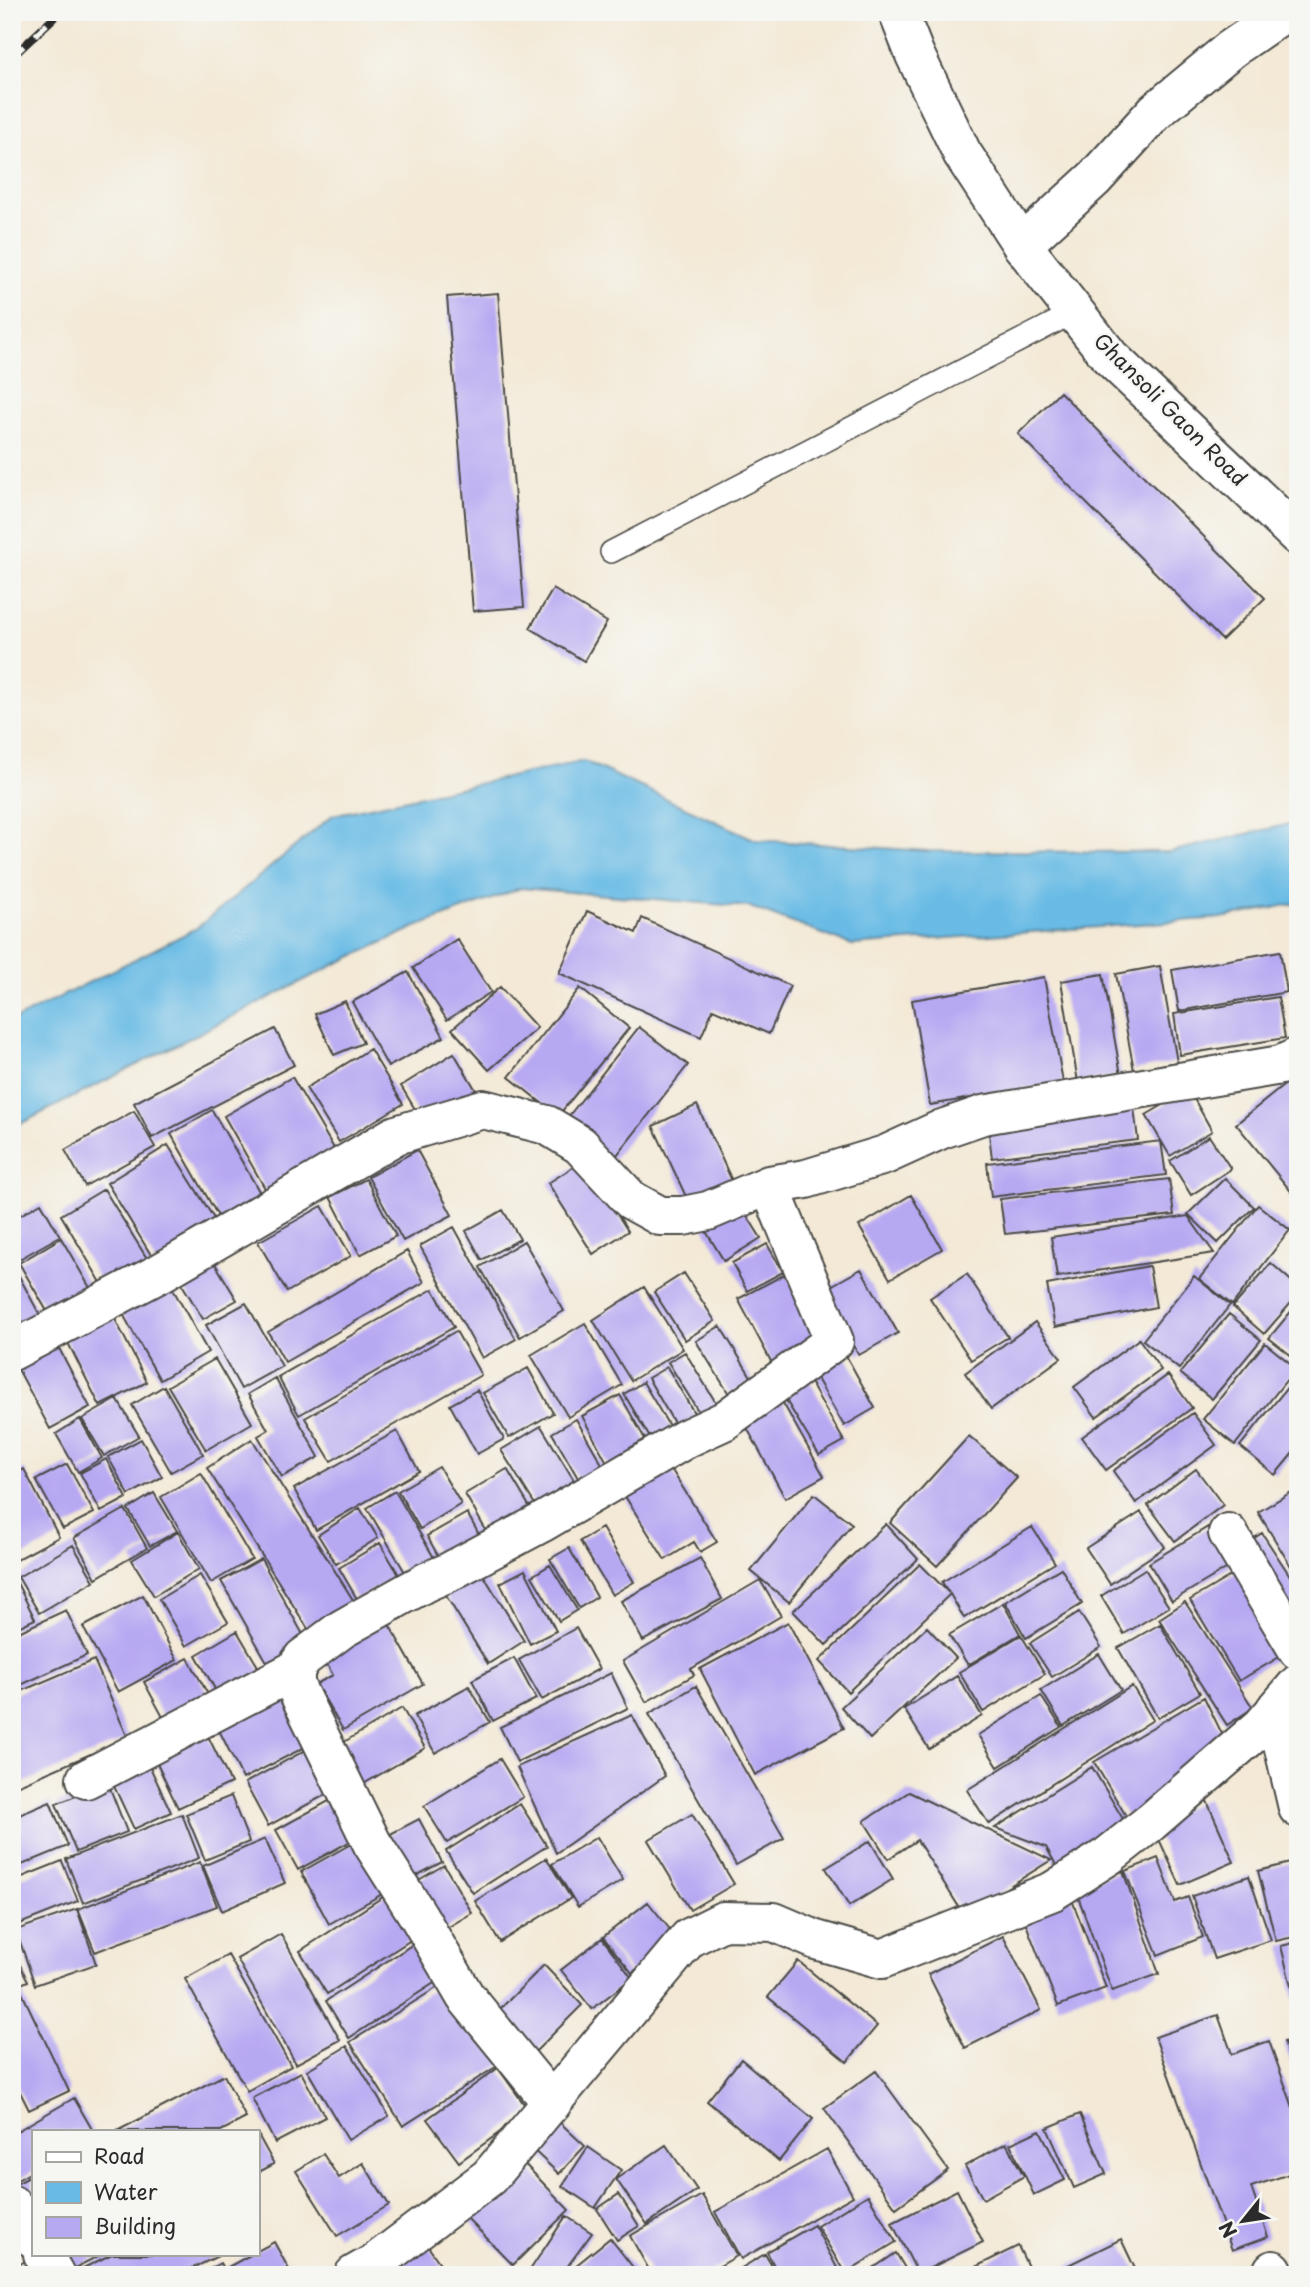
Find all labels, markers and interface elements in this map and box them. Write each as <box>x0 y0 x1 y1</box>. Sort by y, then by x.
street label: Ghansoli Gaon Road <box>1087 325 1255 493</box>
legend <box>32 2130 259 2256</box>
text: Road <box>94 2139 145 2171</box>
text: Water <box>94 2175 158 2207</box>
north arrow <box>1208 2186 1278 2256</box>
text: Building <box>94 2209 176 2241</box>
text: N <box>1212 2216 1243 2244</box>

